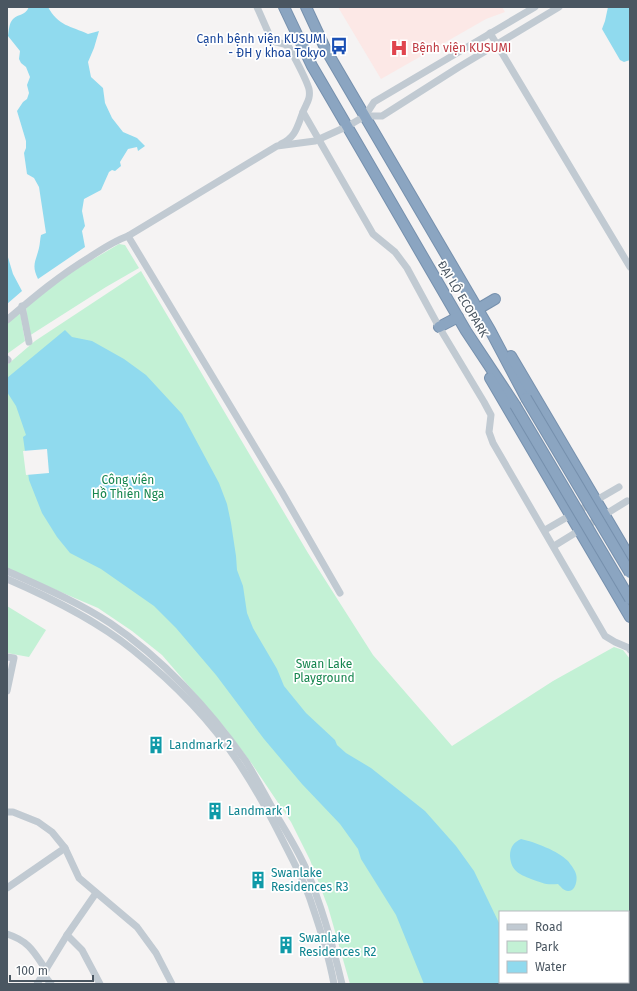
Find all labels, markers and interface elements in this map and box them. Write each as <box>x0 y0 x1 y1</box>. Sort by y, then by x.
place label: Cạnh bệnh viện KUSUMI - ĐH y khoa Tokyo <box>196 32 326 60</box>
bus stop icon: Cạnh bệnh viện KUSUMI - ĐH y khoa Tokyo <box>329 36 349 56</box>
hospital icon: Bệnh viện KUSUMI <box>389 38 409 58</box>
place label: Bệnh viện KUSUMI <box>412 41 511 55</box>
street label: ĐẠI LỘ ECOPARK <box>435 258 493 341</box>
park label: Công viên Hồ Thiên Nga <box>92 473 164 501</box>
park label: Swan Lake Playground <box>293 657 355 685</box>
building icon: Landmark 2 <box>146 735 166 755</box>
place label: Landmark 2 <box>169 738 232 752</box>
building icon: Landmark 1 <box>205 801 225 821</box>
place label: Landmark 1 <box>228 804 291 818</box>
place label: Swanlake Residences R3 <box>271 866 348 894</box>
building icon: Swanlake Residences R3 <box>248 870 268 890</box>
legend <box>499 911 629 983</box>
text: Road <box>535 920 563 934</box>
place label: Swanlake Residences R2 <box>299 931 376 959</box>
building icon: Swanlake Residences R2 <box>276 935 296 955</box>
text: Park <box>535 940 559 954</box>
scale bar <box>10 957 93 983</box>
text: Water <box>535 960 567 974</box>
text: 100 m <box>16 964 48 978</box>

